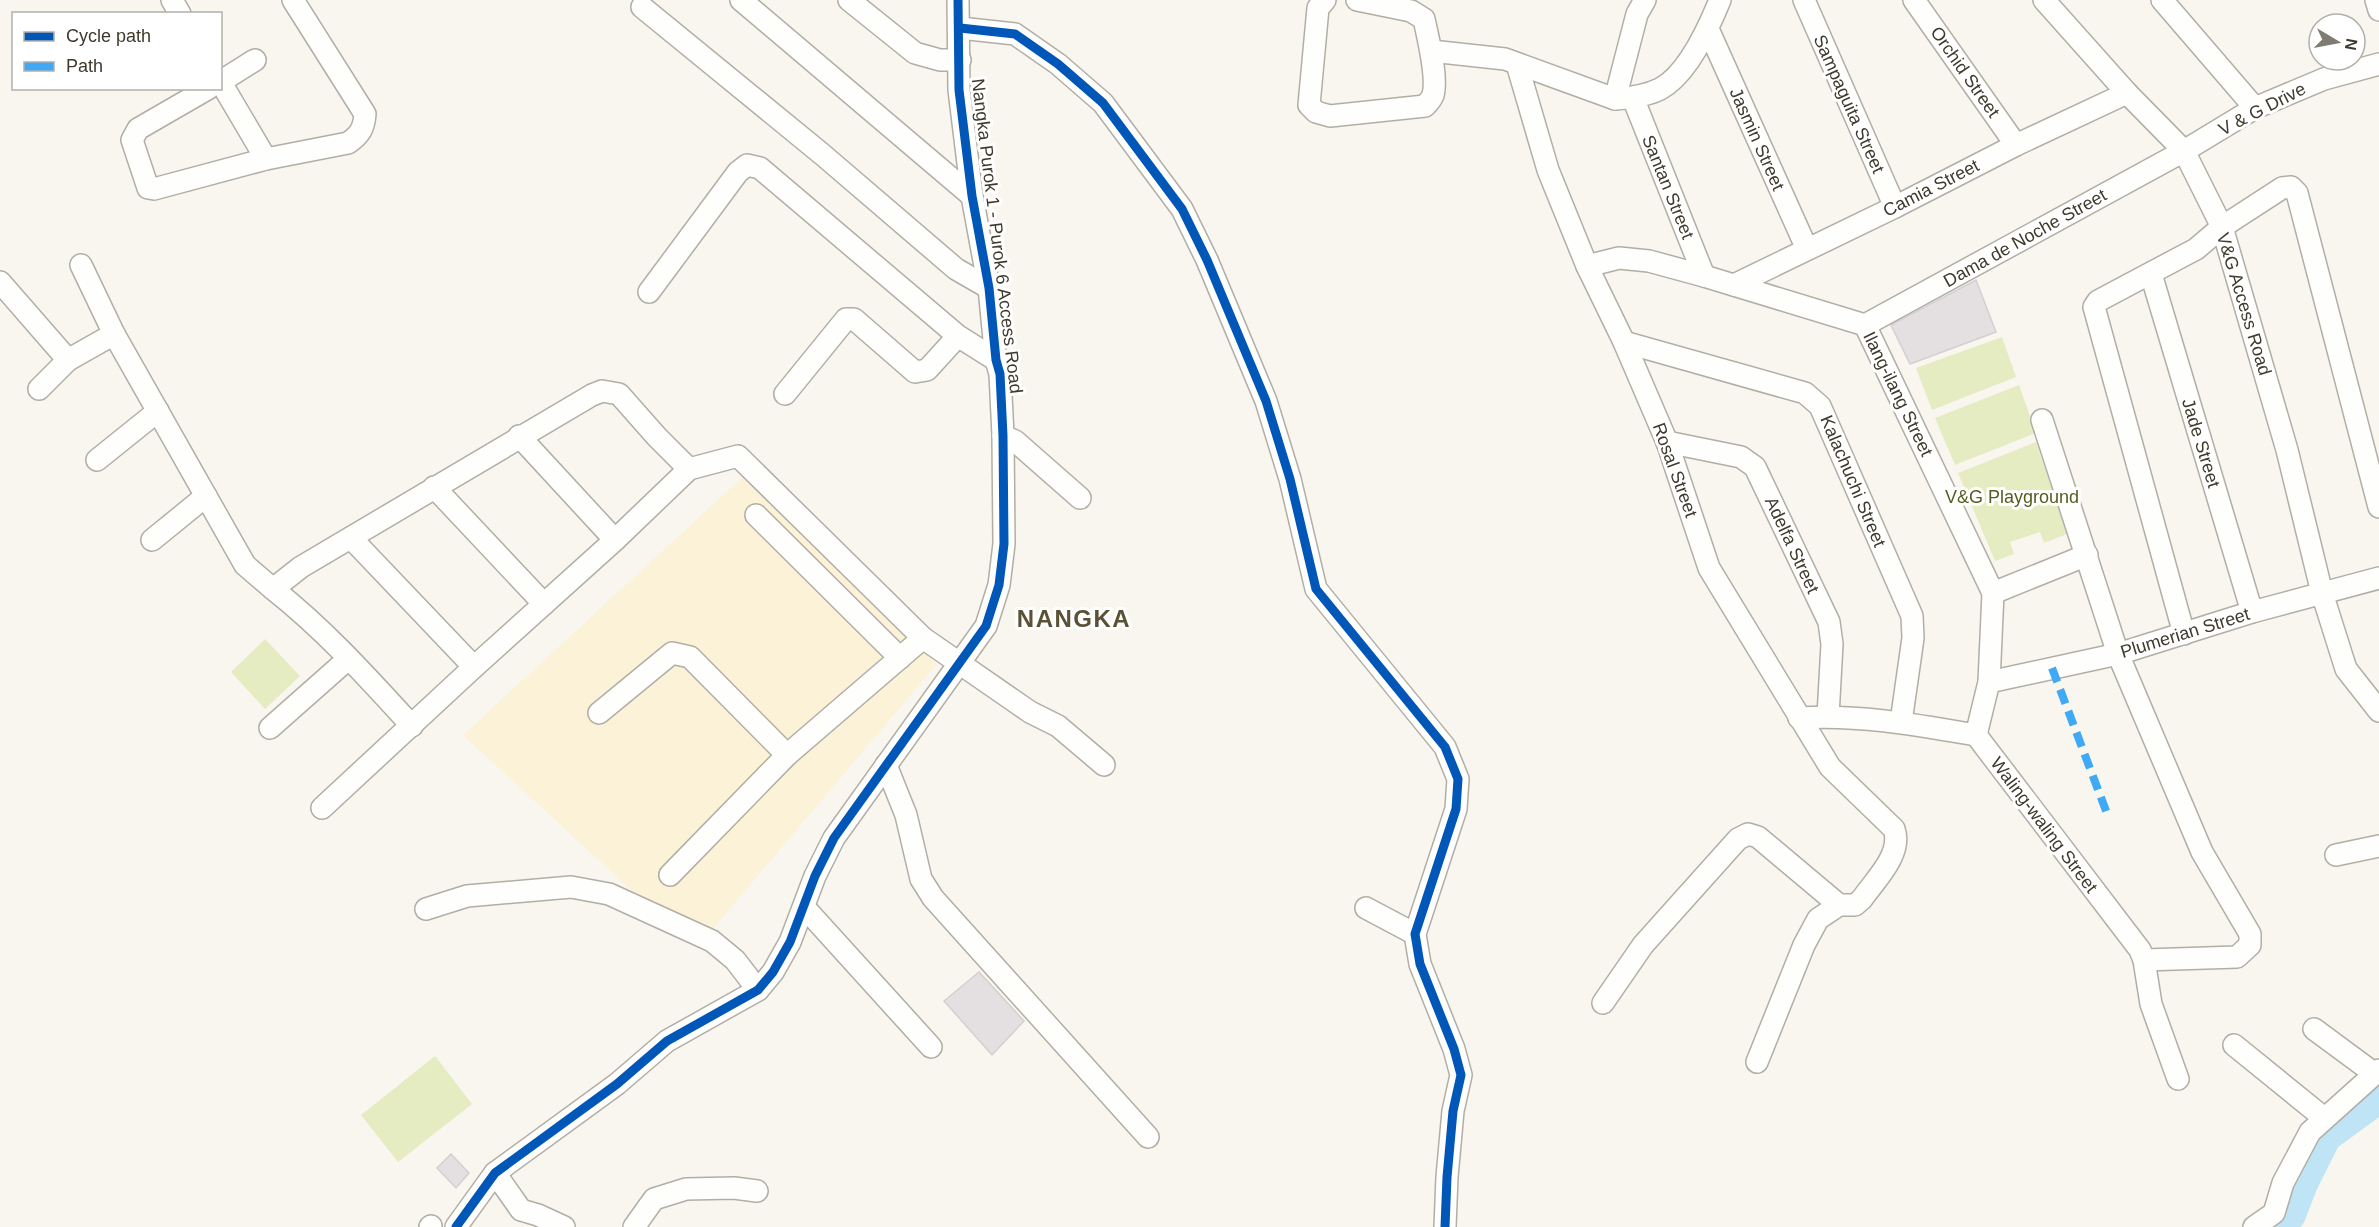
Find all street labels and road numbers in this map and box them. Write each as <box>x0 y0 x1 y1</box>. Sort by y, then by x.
street label: Orchid Street <box>1926 23 2004 121</box>
street label: Sampaguita Street <box>1810 32 1888 176</box>
street label: Nangka Purok 1 - Purok 6 Access Road <box>968 77 1026 395</box>
street label: V & G Drive <box>2215 79 2309 139</box>
street label: Jasmin Street <box>1725 85 1789 193</box>
street label: Santan Street <box>1638 132 1698 242</box>
street label: Camia Street <box>1880 155 1982 221</box>
street label: Dama de Noche Street <box>1940 185 2110 291</box>
street label: V&G Access Road <box>2213 230 2275 378</box>
street label: Ilang-ilang Street <box>1859 328 1937 460</box>
street label: Jade Street <box>2178 396 2224 490</box>
street label: Kalachuchi Street <box>1816 412 1890 550</box>
street label: Rosal Street <box>1649 420 1701 520</box>
street label: Adelfa Street <box>1761 494 1823 596</box>
street label: Plumerian Street <box>2118 604 2252 662</box>
street label: Waling-waling Street <box>1987 753 2101 897</box>

